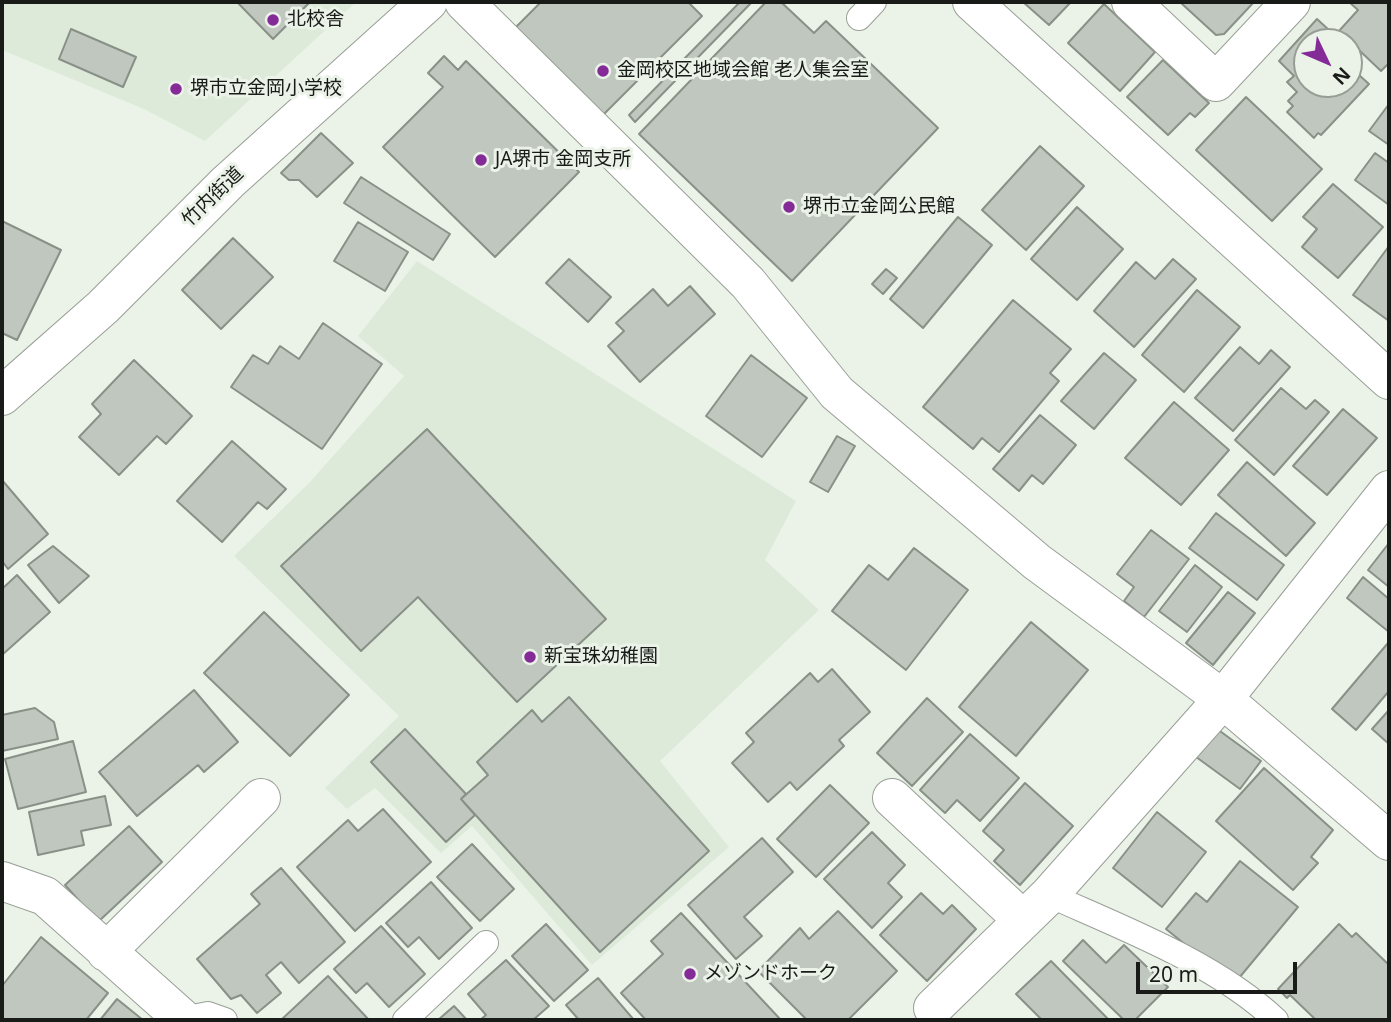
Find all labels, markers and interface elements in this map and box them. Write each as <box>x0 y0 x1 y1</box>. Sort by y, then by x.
place label: 北校舎 <box>287 9 344 31</box>
marker: 北校舎 <box>265 12 281 28</box>
north arrow <box>1293 28 1363 98</box>
place label: 金岡校区地域会館 老人集会室 <box>617 60 869 82</box>
text: N <box>1327 62 1356 91</box>
marker: 金岡校区地域会館 老人集会室 <box>595 63 611 79</box>
place label: 堺市立金岡小学校 <box>190 78 342 100</box>
marker: 堺市立金岡小学校 <box>168 81 184 97</box>
place label: JA堺市 金岡支所 <box>495 149 631 171</box>
marker: JA堺市 金岡支所 <box>473 152 489 168</box>
street label: 竹内街道 <box>178 162 248 232</box>
place label: 堺市立金岡公民館 <box>803 196 955 218</box>
marker: 堺市立金岡公民館 <box>781 199 797 215</box>
place label: 新宝珠幼稚園 <box>544 646 658 668</box>
marker: 新宝珠幼稚園 <box>522 649 538 665</box>
scale bar <box>1139 948 1300 992</box>
text: 20 m <box>1149 960 1198 988</box>
place label: メゾンドホーク <box>704 963 837 985</box>
marker: メゾンドホーク <box>682 966 698 982</box>

